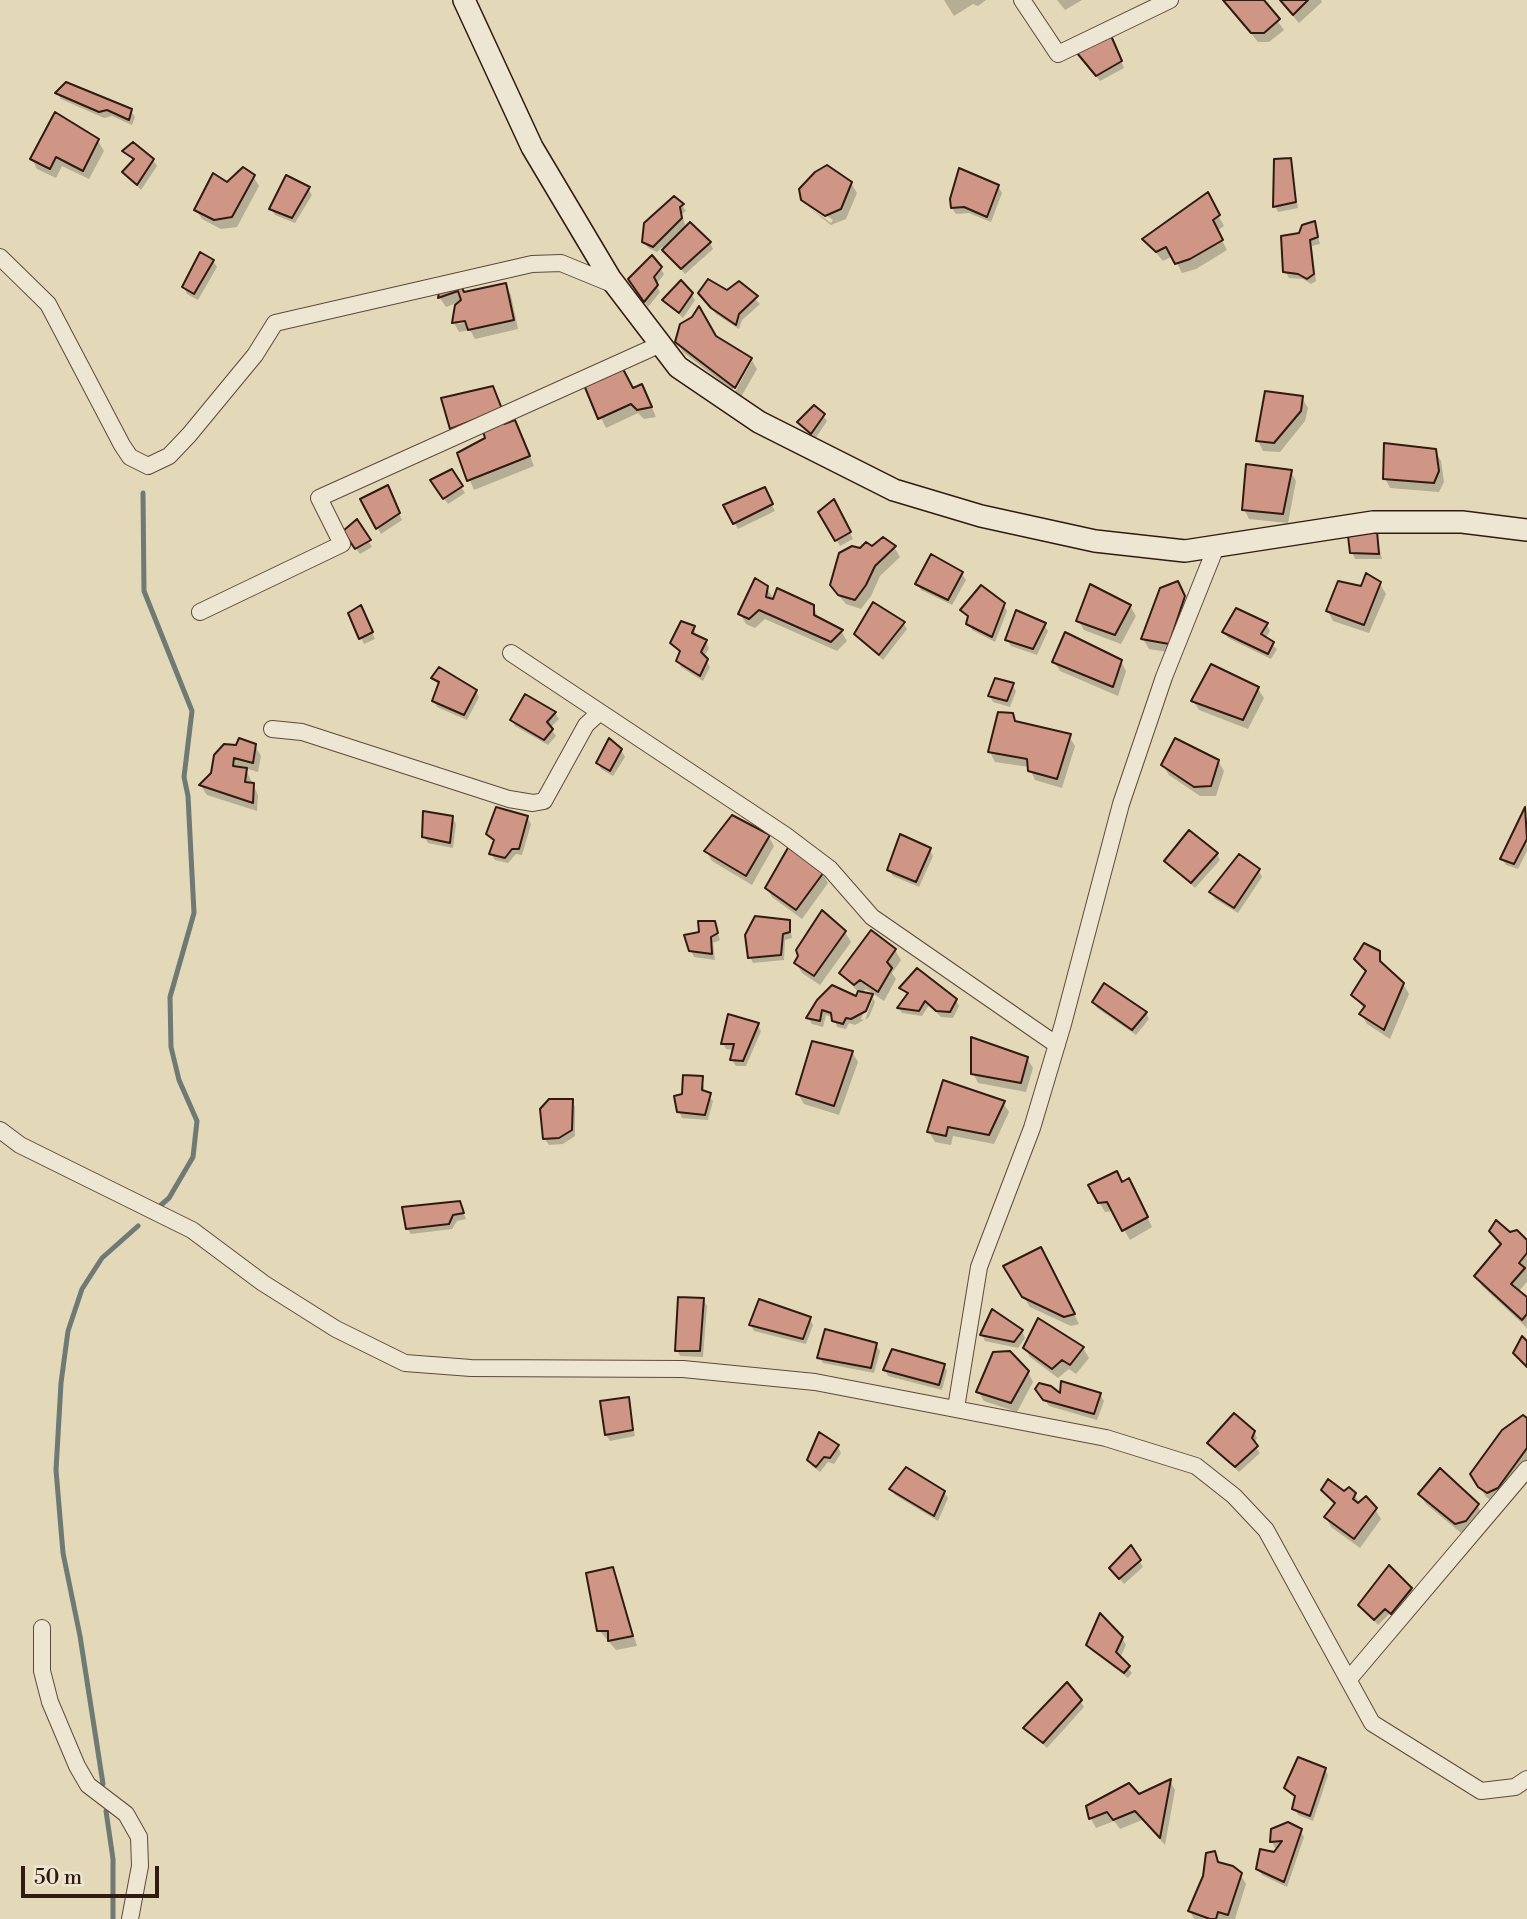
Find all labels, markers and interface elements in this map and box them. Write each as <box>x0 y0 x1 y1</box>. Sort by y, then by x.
scale bar <box>24 1853 163 1897</box>
text: 50 m <box>34 1865 82 1891</box>

